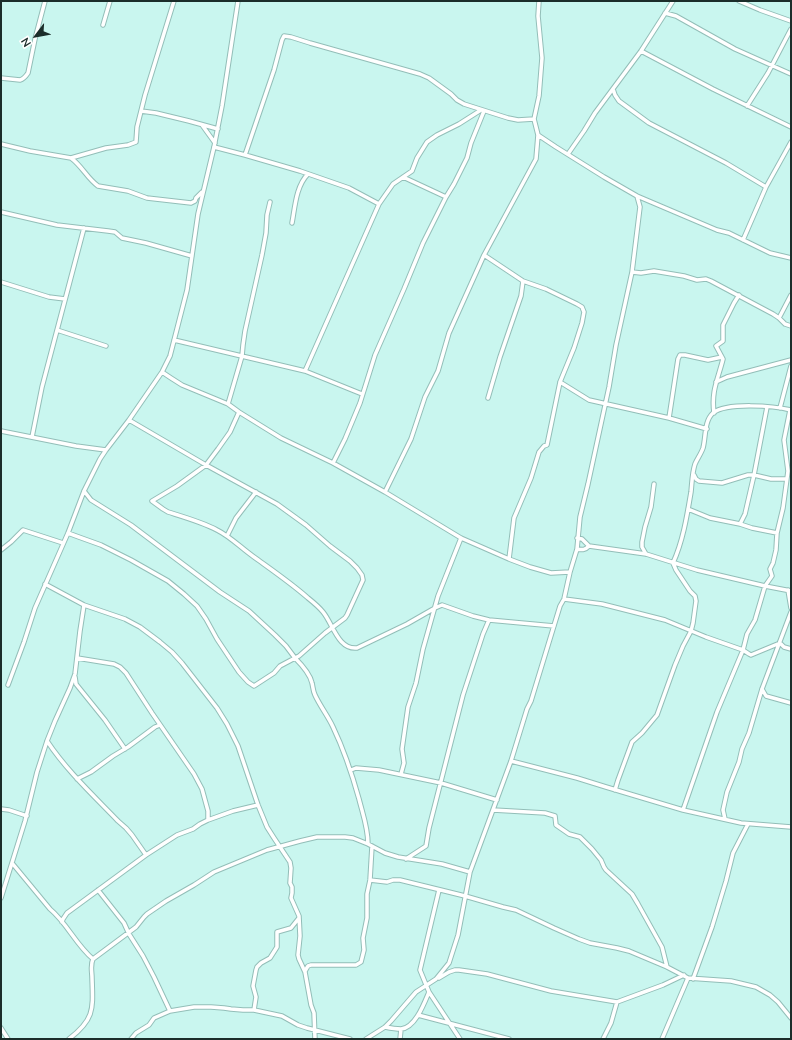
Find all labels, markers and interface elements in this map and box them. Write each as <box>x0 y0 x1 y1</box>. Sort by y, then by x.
north arrow <box>16 16 56 56</box>
text: N <box>18 35 34 50</box>

